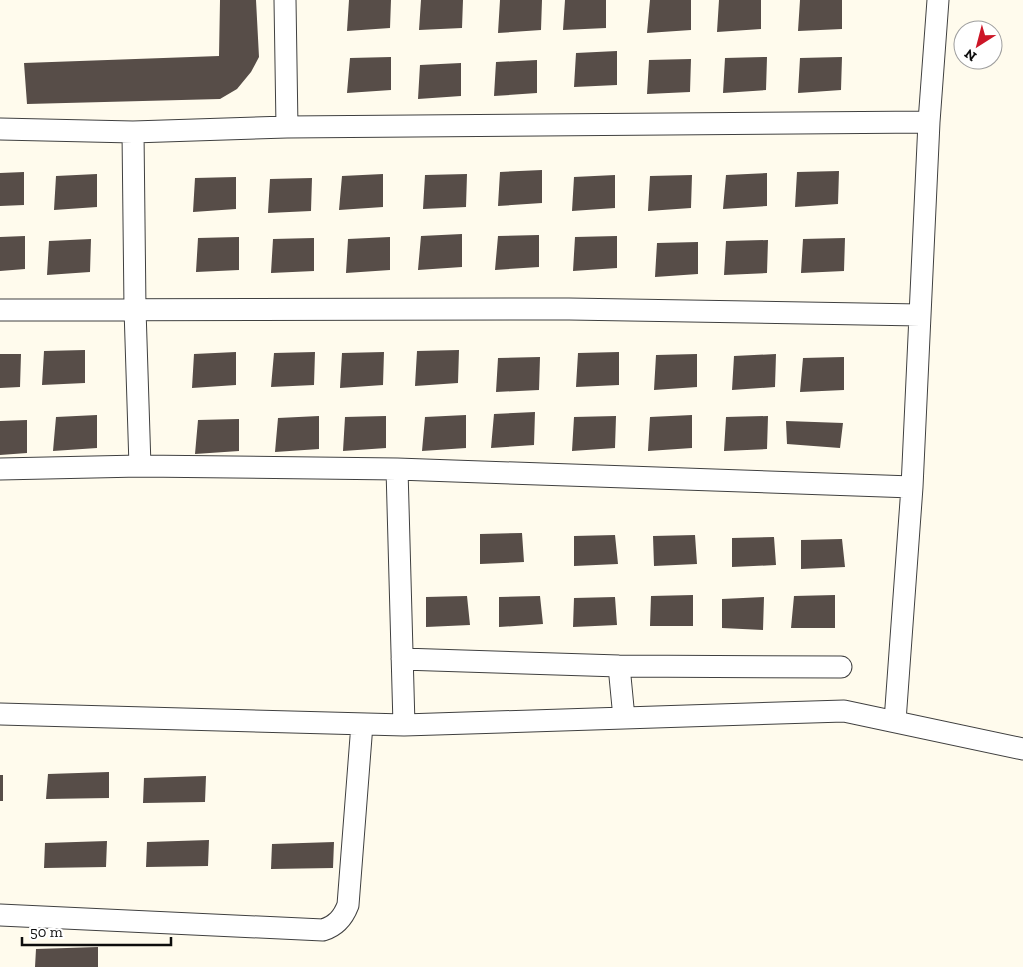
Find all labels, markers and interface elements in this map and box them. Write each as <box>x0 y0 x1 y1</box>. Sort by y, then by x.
north arrow <box>953 20 1003 70</box>
text: N <box>961 45 980 65</box>
scale bar <box>22 914 171 946</box>
text: 50 m <box>30 923 63 941</box>

